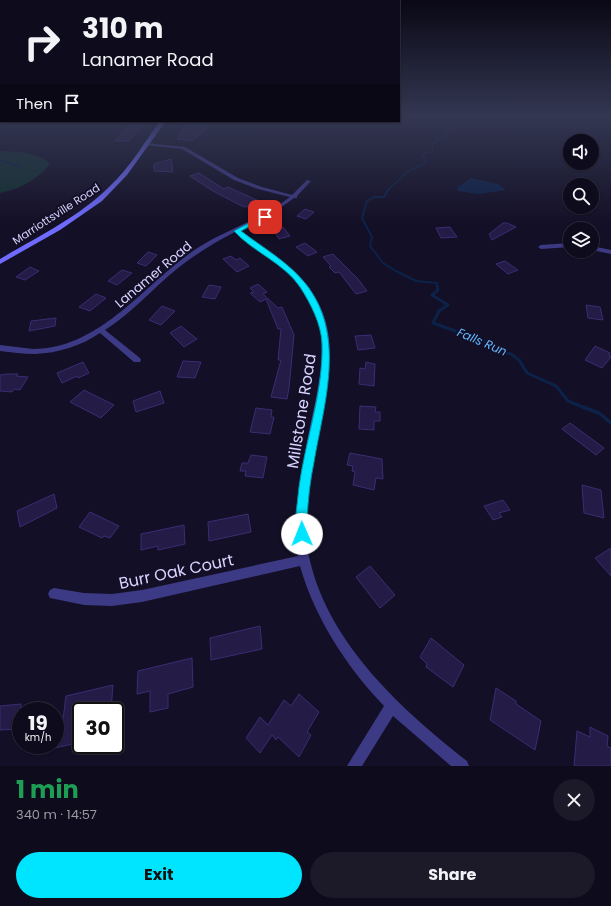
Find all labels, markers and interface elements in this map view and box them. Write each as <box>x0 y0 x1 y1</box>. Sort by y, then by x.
text: 310 m <box>82 9 163 48</box>
icon: right <box>16 16 68 68</box>
text: Lanamer Road <box>82 47 214 72</box>
icon: arrive <box>61 92 83 114</box>
text: Then <box>16 93 53 114</box>
map controls <box>563 134 599 258</box>
button: sound <box>563 134 599 170</box>
button: search <box>563 178 599 214</box>
street label: Marriottsville Road <box>9 180 103 248</box>
pin <box>248 200 282 234</box>
icon: arrive <box>254 206 276 228</box>
button: layers <box>563 222 599 258</box>
street label: Lanamer Road <box>111 237 196 312</box>
water label: Falls Run <box>455 323 510 360</box>
street label: Millstone Road <box>281 352 322 470</box>
position arrow <box>281 513 323 555</box>
street label: Burr Oak Court <box>117 548 236 595</box>
speed limit sign: 30 <box>72 702 124 754</box>
text: 19 <box>28 709 48 737</box>
text: km/h <box>25 730 51 745</box>
text: 1 min <box>16 773 79 806</box>
button: close <box>553 779 595 821</box>
text: 340 m · 14:57 <box>16 805 97 824</box>
button: Exit <box>16 852 302 898</box>
button: Share <box>310 852 595 898</box>

